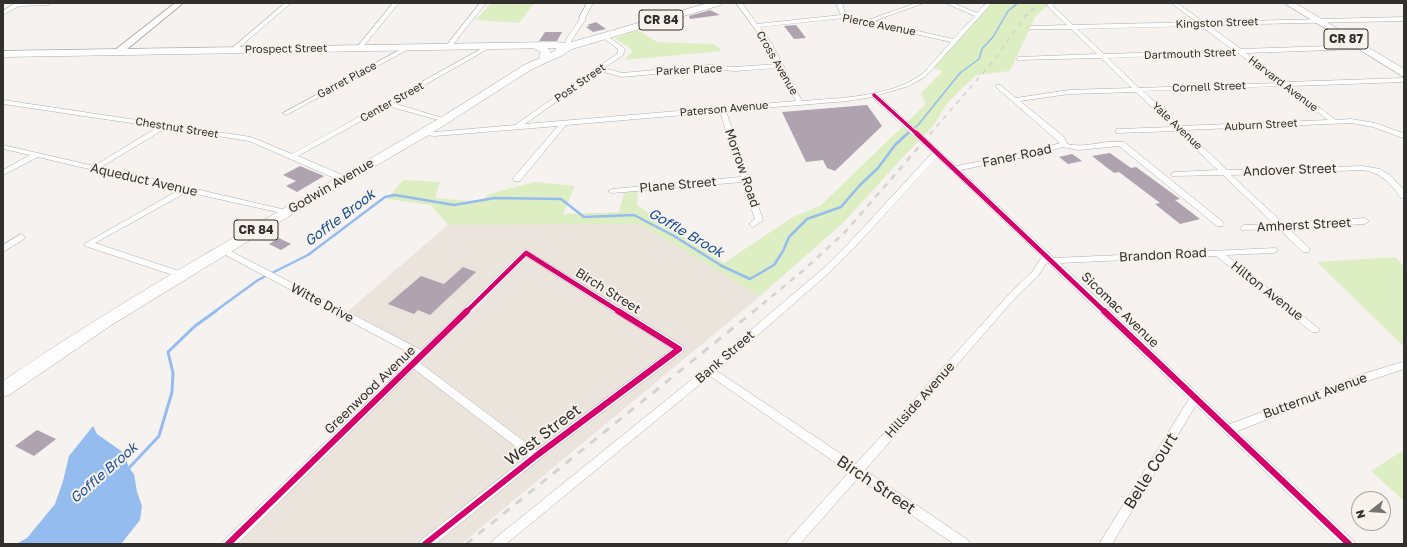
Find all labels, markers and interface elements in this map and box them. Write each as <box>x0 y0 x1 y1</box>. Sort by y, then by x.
road number: CR 84 <box>639 10 683 30</box>
street label: Pierce Avenue <box>841 11 917 39</box>
street label: Kingston Street <box>1175 15 1259 31</box>
street label: Cross Avenue <box>753 29 801 97</box>
road number: CR 87 <box>1324 29 1368 49</box>
street label: Prospect Street <box>245 42 327 56</box>
street label: Dartmouth Street <box>1144 46 1236 62</box>
street label: Harvard Avenue <box>1246 54 1320 114</box>
street label: Garret Place <box>315 59 379 101</box>
street label: Post Street <box>552 61 608 105</box>
street label: Parker Place <box>656 62 722 78</box>
street label: Center Street <box>358 79 426 125</box>
street label: Cornell Street <box>1172 79 1246 95</box>
street label: Paterson Avenue <box>679 99 769 119</box>
street label: Yale Avenue <box>1149 99 1205 153</box>
street label: Chestnut Street <box>134 115 220 141</box>
street label: Auburn Street <box>1224 116 1298 134</box>
street label: Morrow Road <box>721 127 763 209</box>
street label: Faner Road <box>981 141 1053 171</box>
street label: Godwin Avenue <box>285 155 377 217</box>
street label: Aqueduct Avenue <box>89 160 199 200</box>
street label: Andover Street <box>1243 161 1337 179</box>
street label: Plane Street <box>639 174 717 196</box>
water label: Goffle Brook <box>301 186 379 250</box>
water label: Goffle Brook <box>645 205 727 261</box>
street label: Amherst Street <box>1256 215 1352 235</box>
road number: CR 84 <box>234 220 278 240</box>
street label: Brandon Road <box>1119 245 1207 265</box>
street label: Hilton Avenue <box>1228 258 1306 324</box>
street label: Birch Street <box>573 265 643 317</box>
street label: Sicomac Avenue <box>1078 269 1162 351</box>
street label: Witte Drive <box>288 280 356 326</box>
street label: Bank Street <box>692 327 758 387</box>
street label: Greenwood Avenue <box>321 343 419 437</box>
street label: Hillside Avenue <box>882 359 958 441</box>
street label: Butternut Avenue <box>1261 370 1369 422</box>
street label: West Street <box>501 400 585 470</box>
street label: Belle Court <box>1120 429 1182 513</box>
water label: Goffle Brook <box>67 439 141 507</box>
street label: Birch Street <box>833 452 919 518</box>
north arrow <box>1351 491 1391 531</box>
text: N <box>1353 508 1367 520</box>

